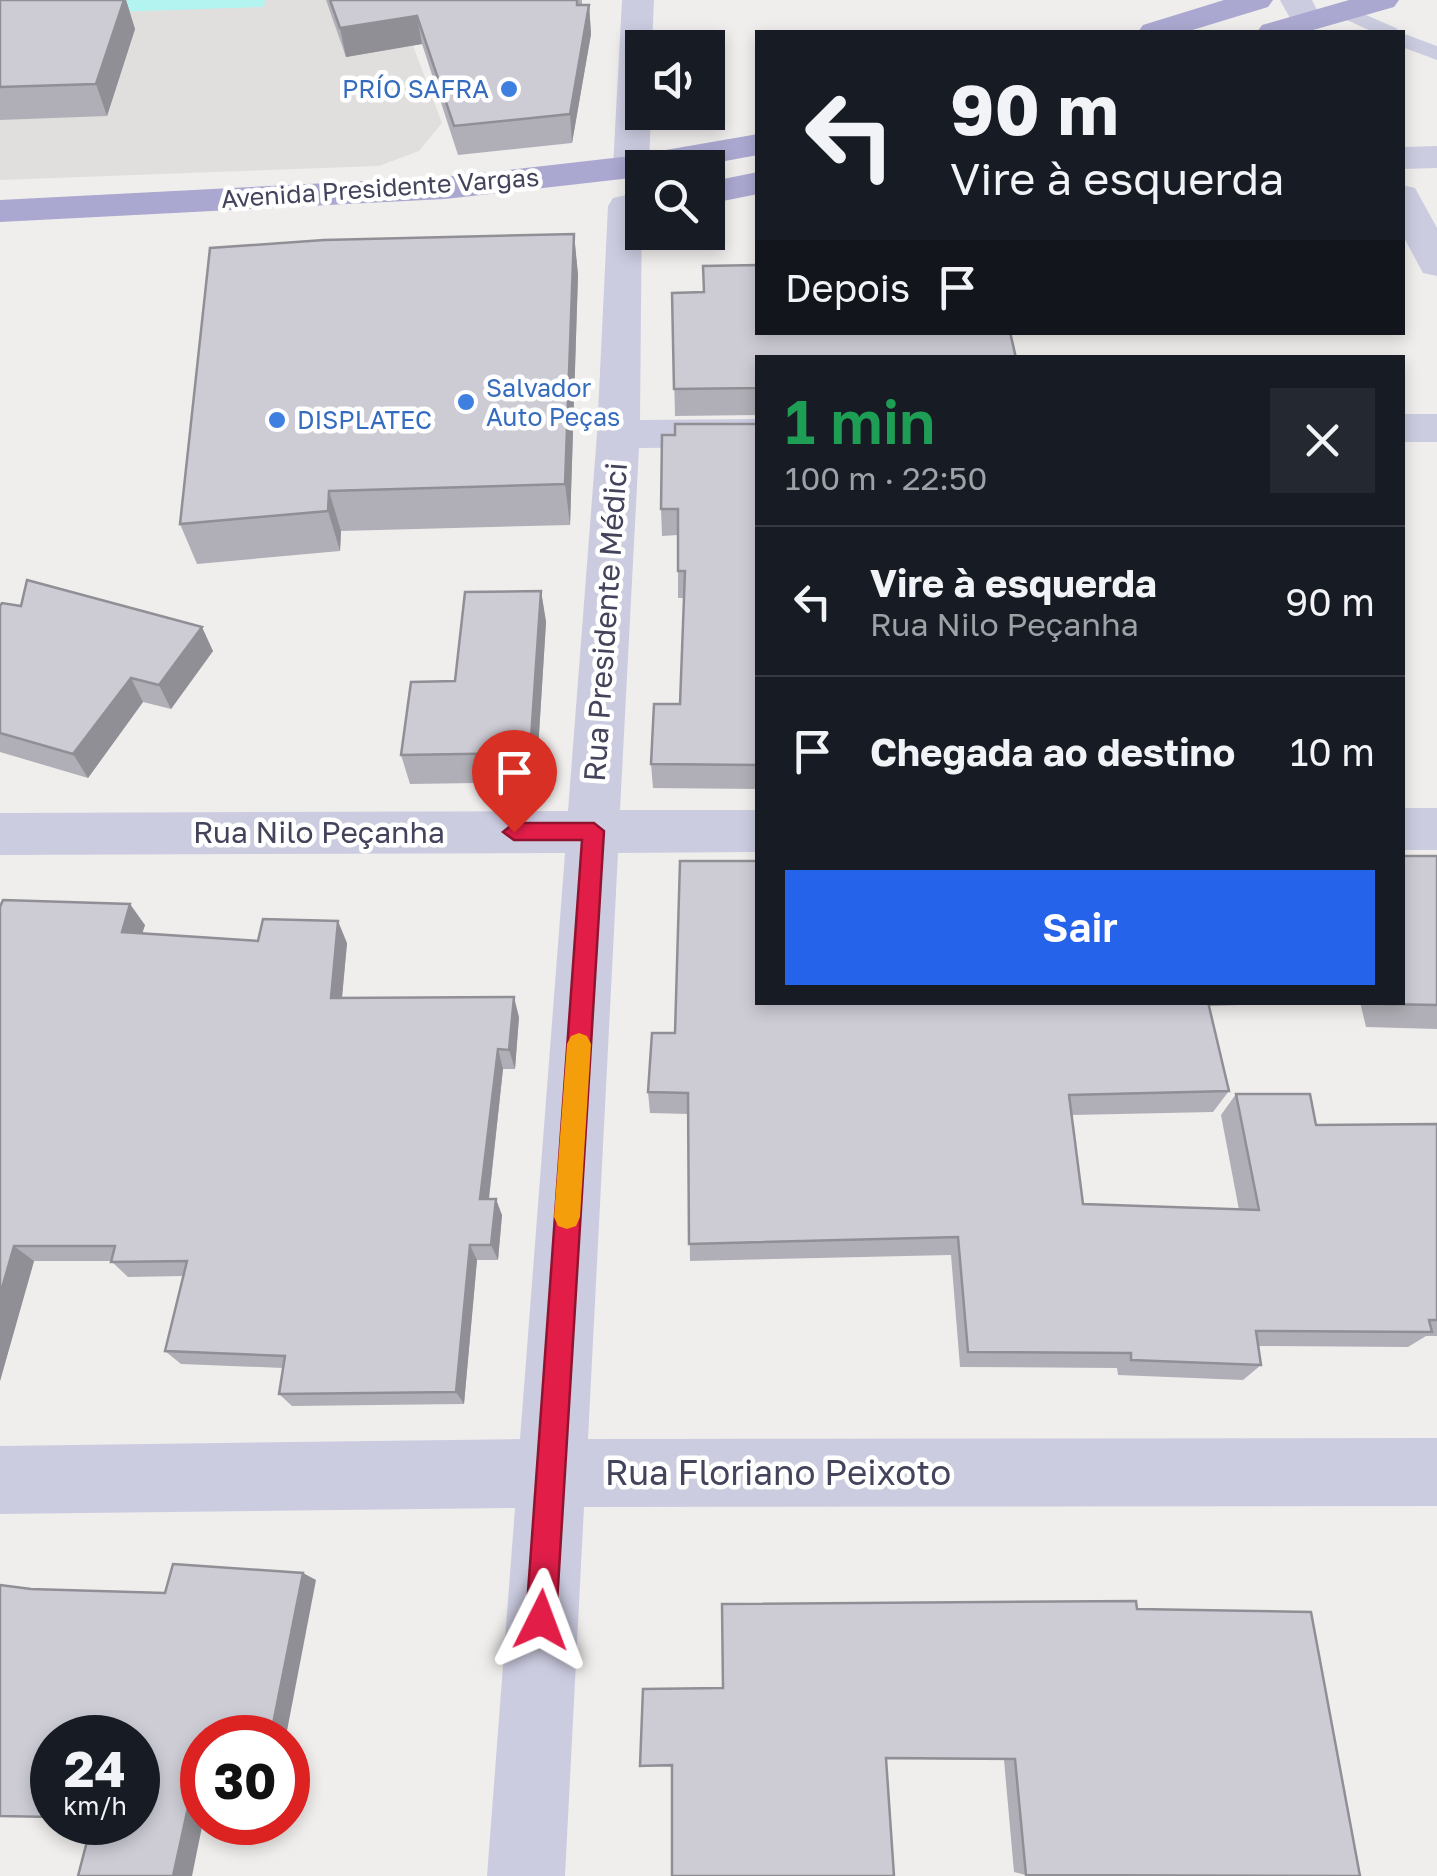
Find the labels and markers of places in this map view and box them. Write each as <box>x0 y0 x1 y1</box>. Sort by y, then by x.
place label: PRÍO SAFRA <box>342 73 489 104</box>
marker: PRÍO SAFRA <box>498 78 520 100</box>
place label: Salvador Auto Peças <box>486 372 620 432</box>
marker: Salvador Auto Peças <box>455 391 477 413</box>
place label: DISPLATEC <box>297 404 432 435</box>
marker: DISPLATEC <box>266 409 288 431</box>
pin <box>472 730 557 833</box>

